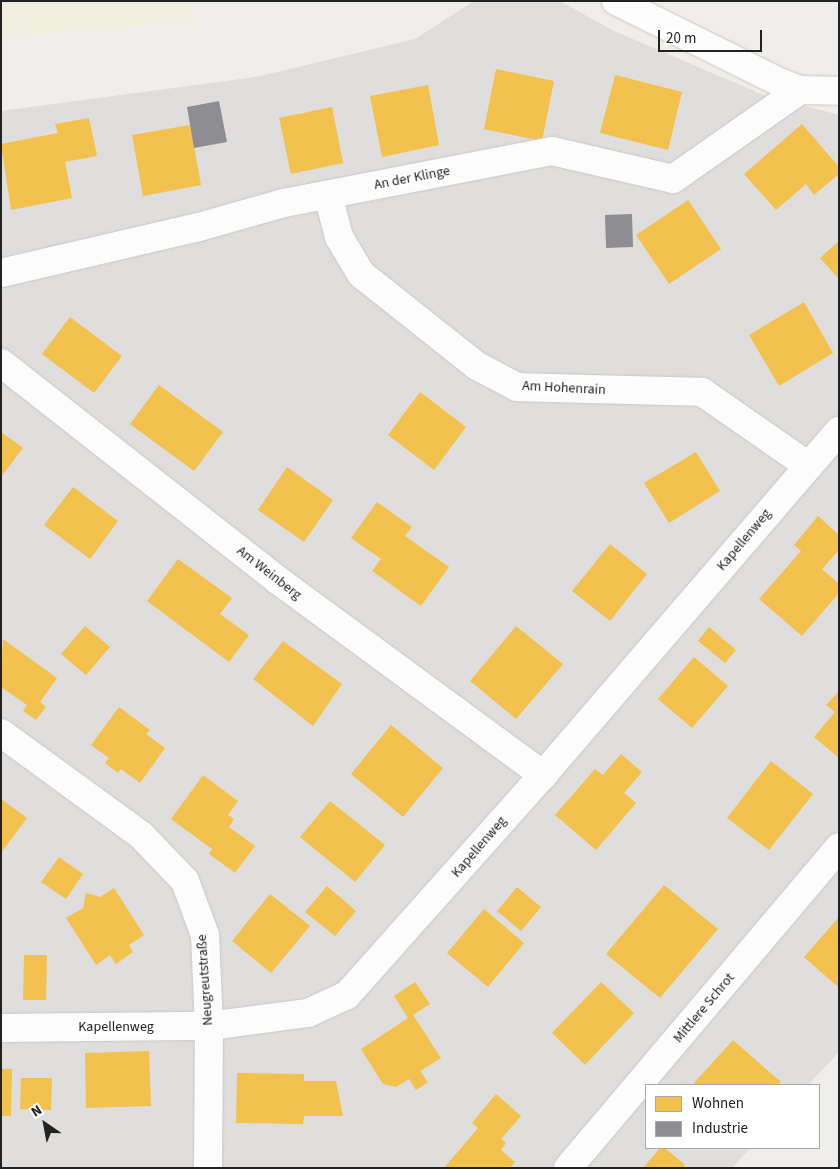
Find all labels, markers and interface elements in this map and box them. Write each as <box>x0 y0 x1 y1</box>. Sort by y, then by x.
scale bar <box>660 20 764 52</box>
text: 20 m <box>666 28 696 49</box>
street label: An der Klinge <box>373 162 451 194</box>
street label: Am Hohenrain <box>522 377 606 399</box>
street label: Kapellenweg <box>713 506 775 574</box>
street label: Am Weinberg <box>233 543 305 603</box>
street label: Kapellenweg <box>448 813 510 881</box>
street label: Neugreutstraße <box>193 934 217 1026</box>
street label: Mittlere Schrot <box>670 970 738 1046</box>
street label: Kapellenweg <box>78 1019 154 1035</box>
legend <box>645 1084 820 1149</box>
text: Wohnen <box>692 1093 744 1114</box>
north arrow <box>20 1099 70 1149</box>
text: N <box>27 1100 46 1122</box>
text: Industrie <box>692 1118 748 1139</box>

